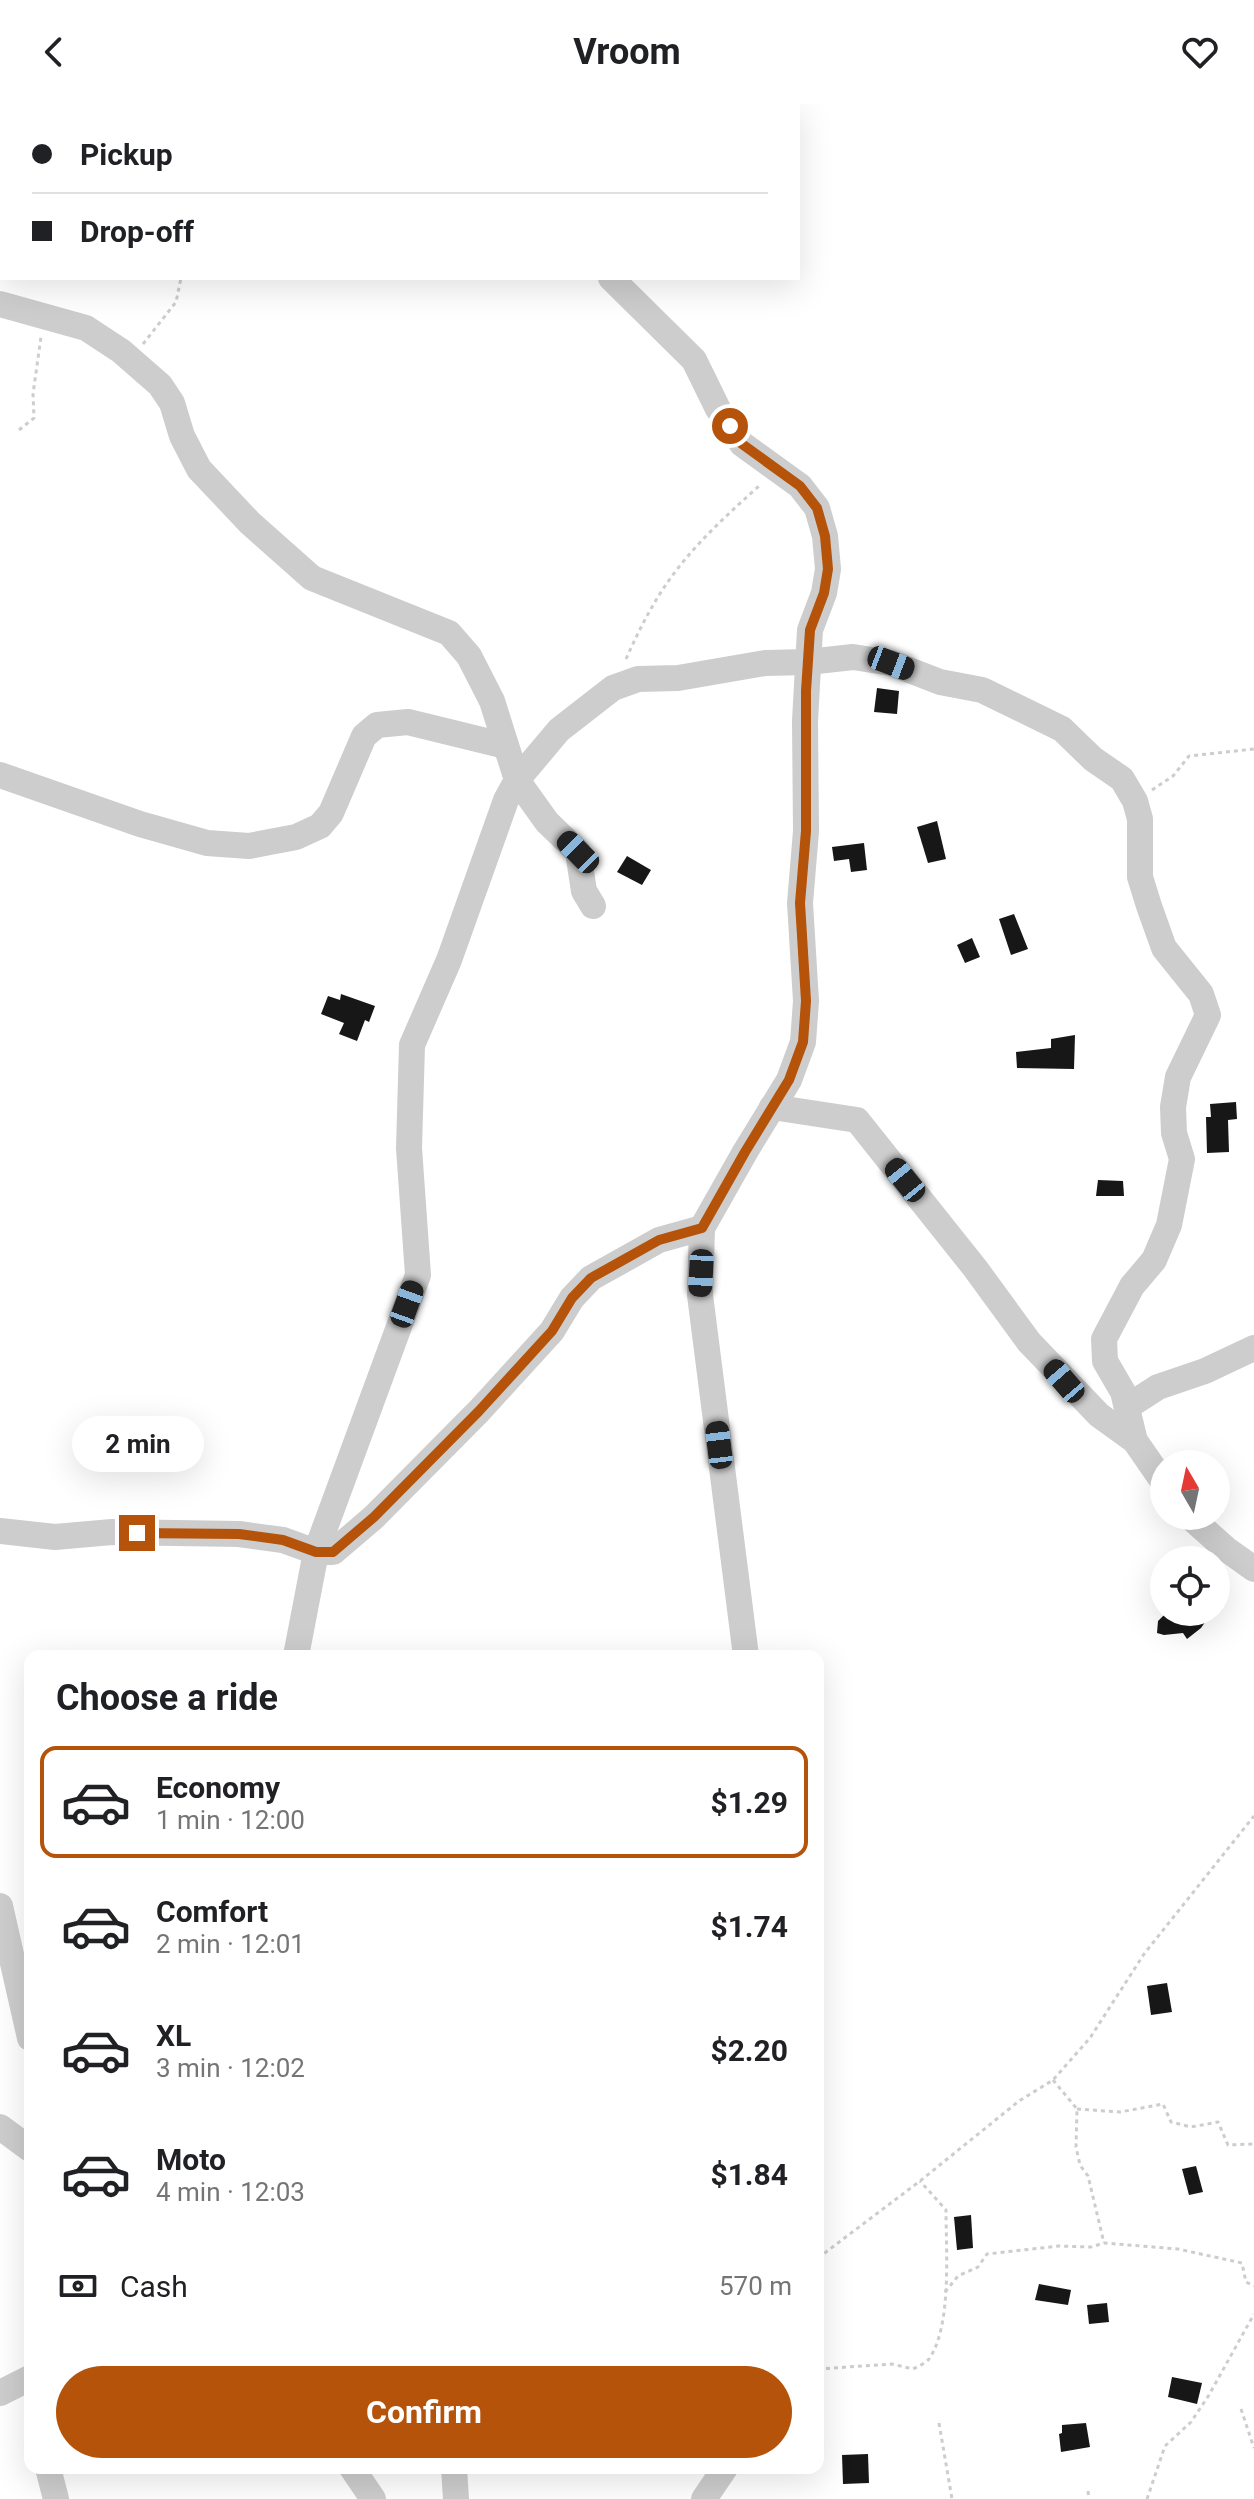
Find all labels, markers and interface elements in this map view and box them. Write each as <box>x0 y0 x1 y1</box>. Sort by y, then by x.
icon: back <box>32 30 76 74</box>
icon: heart <box>1178 30 1222 74</box>
text: Vroom <box>573 31 681 73</box>
text: Pickup <box>80 137 173 172</box>
text: Drop-off <box>80 214 194 249</box>
route start <box>712 408 748 444</box>
car <box>864 643 918 683</box>
car <box>553 827 603 877</box>
car <box>881 1154 929 1206</box>
car <box>688 1248 714 1298</box>
car <box>388 1277 426 1331</box>
car <box>1039 1355 1089 1407</box>
callout: 2 min <box>71 1417 203 1473</box>
car <box>704 1420 734 1470</box>
text: 2 min <box>105 1429 171 1459</box>
north arrow <box>1150 1450 1230 1530</box>
map controls <box>1150 1450 1230 1626</box>
route end <box>119 1515 155 1551</box>
button: locate <box>1150 1546 1230 1626</box>
text: Choose a ride <box>56 1677 278 1719</box>
icon: car <box>60 1766 132 1838</box>
text: Economy <box>156 1770 280 1805</box>
text: $1.29 <box>710 1785 788 1820</box>
text: 1 min · 12:00 <box>156 1805 305 1835</box>
icon: car <box>60 1890 132 1962</box>
text: Comfort <box>156 1894 268 1929</box>
text: $1.74 <box>710 1909 788 1944</box>
text: 2 min · 12:01 <box>156 1929 305 1959</box>
icon: car <box>60 2014 132 2086</box>
text: XL <box>156 2018 191 2053</box>
text: $2.20 <box>710 2033 788 2068</box>
text: 3 min · 12:02 <box>156 2053 305 2083</box>
icon: car <box>60 2138 132 2210</box>
text: Moto <box>156 2142 226 2177</box>
text: $1.84 <box>710 2157 788 2192</box>
text: 4 min · 12:03 <box>156 2177 305 2207</box>
icon: cash <box>56 2264 100 2308</box>
text: Cash <box>120 2269 188 2304</box>
text: 570 m <box>719 2271 792 2301</box>
button: Confirm <box>56 2366 792 2458</box>

